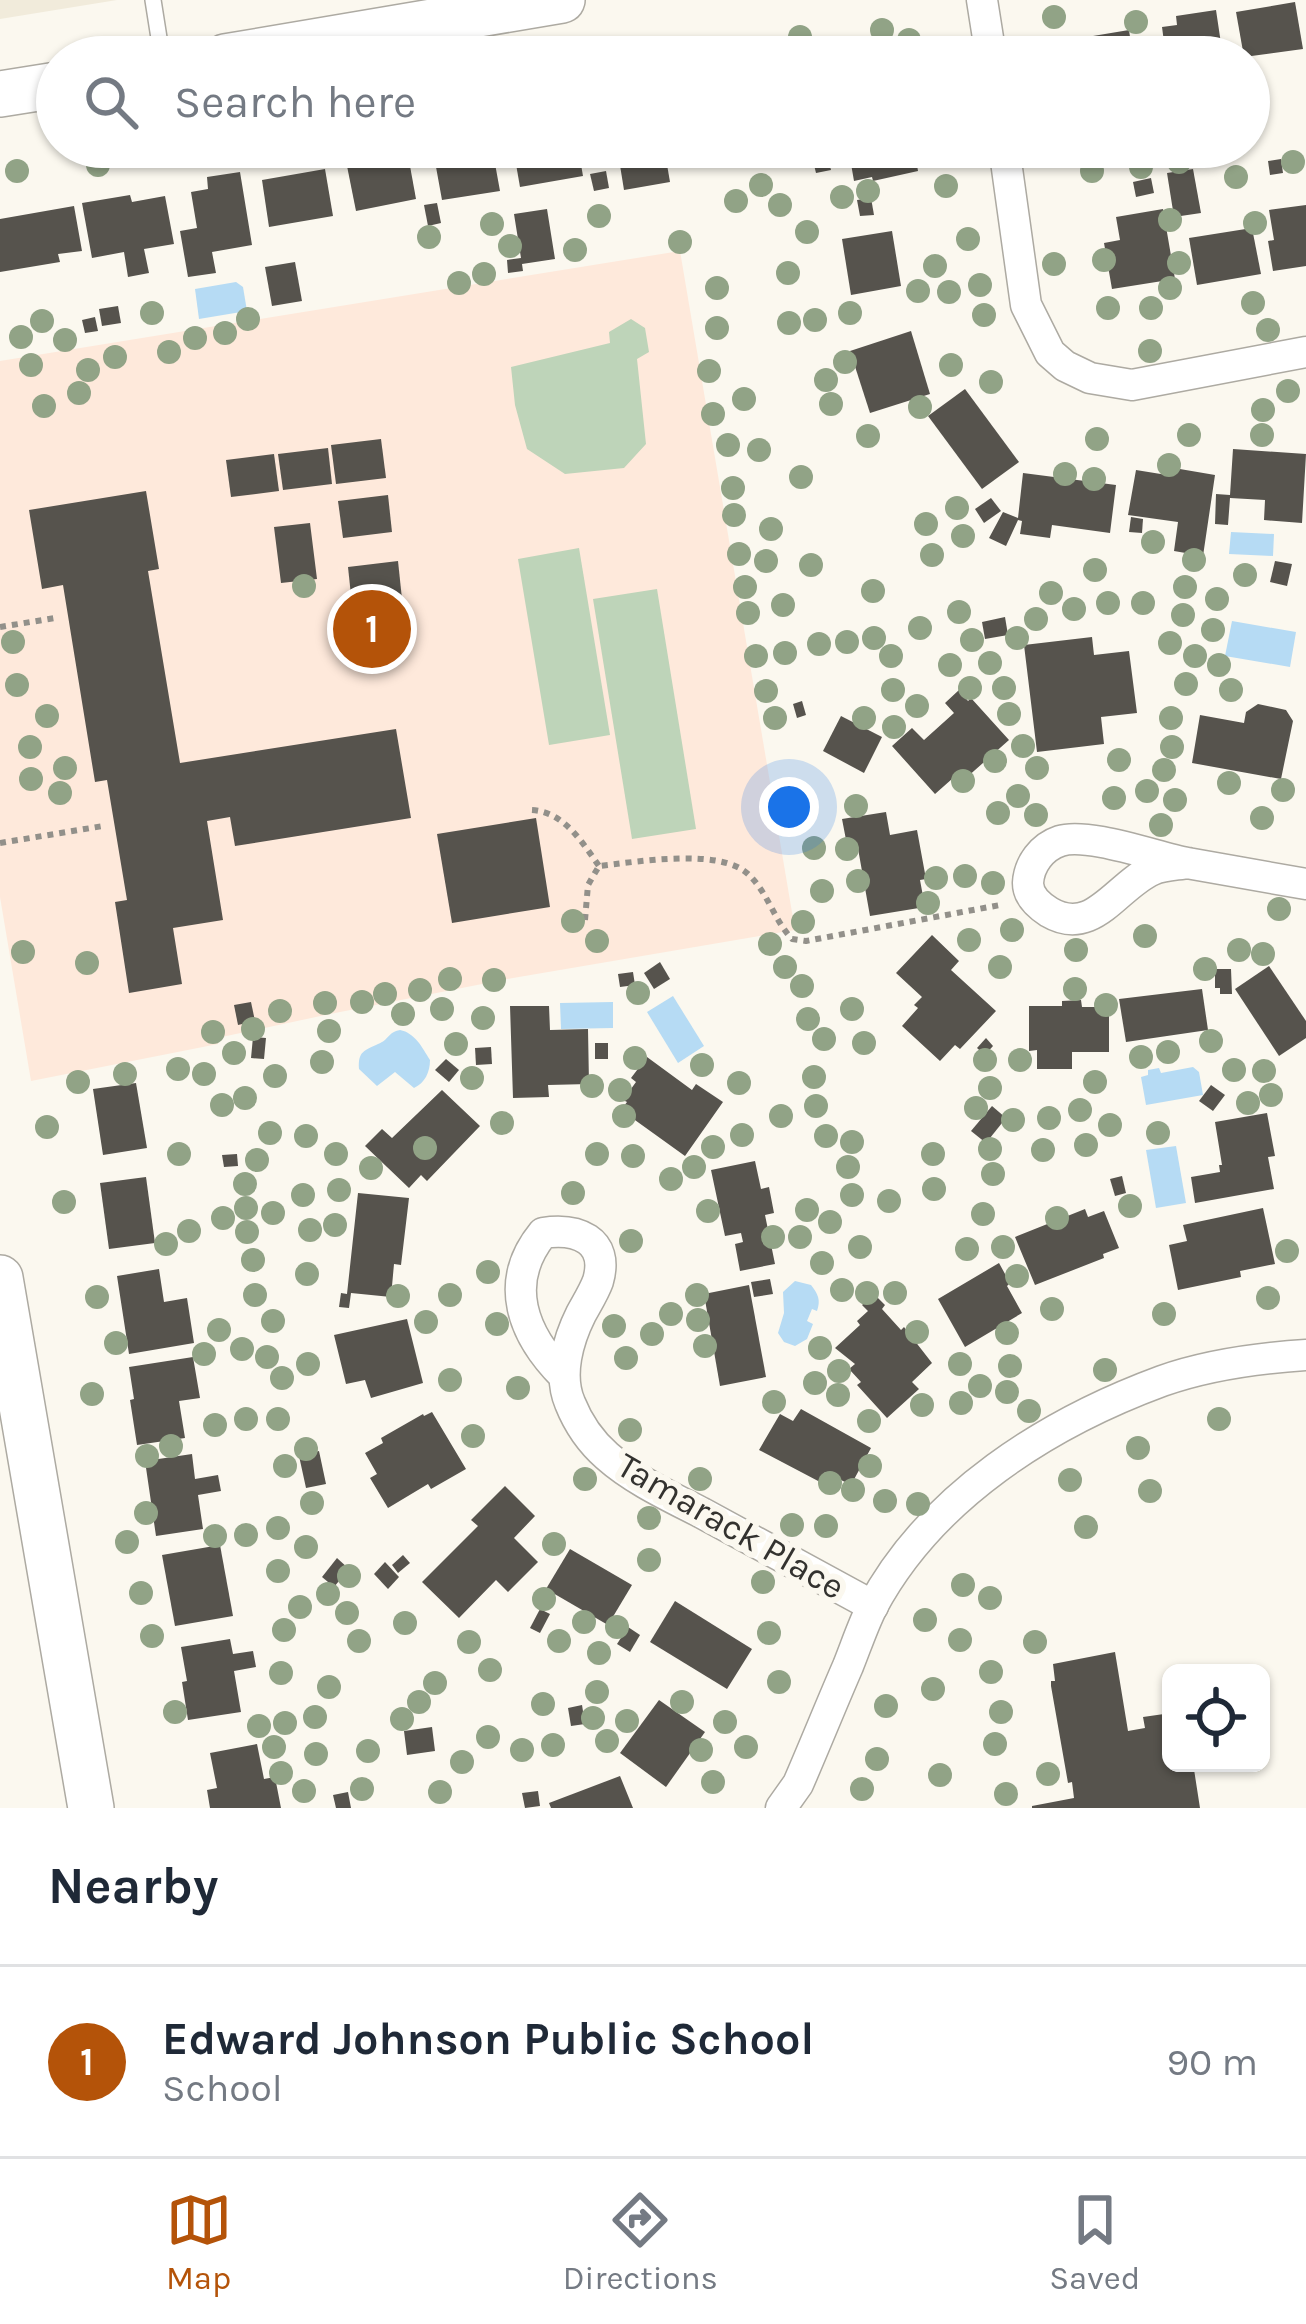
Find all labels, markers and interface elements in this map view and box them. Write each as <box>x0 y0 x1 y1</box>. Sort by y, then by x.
search box <box>36 36 1270 168</box>
icon: search <box>78 69 144 135</box>
text: Search here <box>174 76 416 128</box>
pin: 1 <box>333 584 411 674</box>
your location <box>759 777 819 837</box>
street label: Tamarack Place <box>610 1444 852 1608</box>
map controls <box>1162 1664 1270 1772</box>
button: locate <box>1162 1664 1270 1772</box>
text: Nearby <box>48 1856 218 1916</box>
text: Edward Johnson Public School <box>162 2013 814 2065</box>
text: 1 <box>80 2039 94 2085</box>
text: 90 m <box>1166 2039 1258 2085</box>
text: School <box>162 2065 283 2111</box>
tab: Map <box>166 2187 232 2297</box>
tab: Directions <box>563 2187 718 2297</box>
tab: Saved <box>1049 2187 1140 2297</box>

